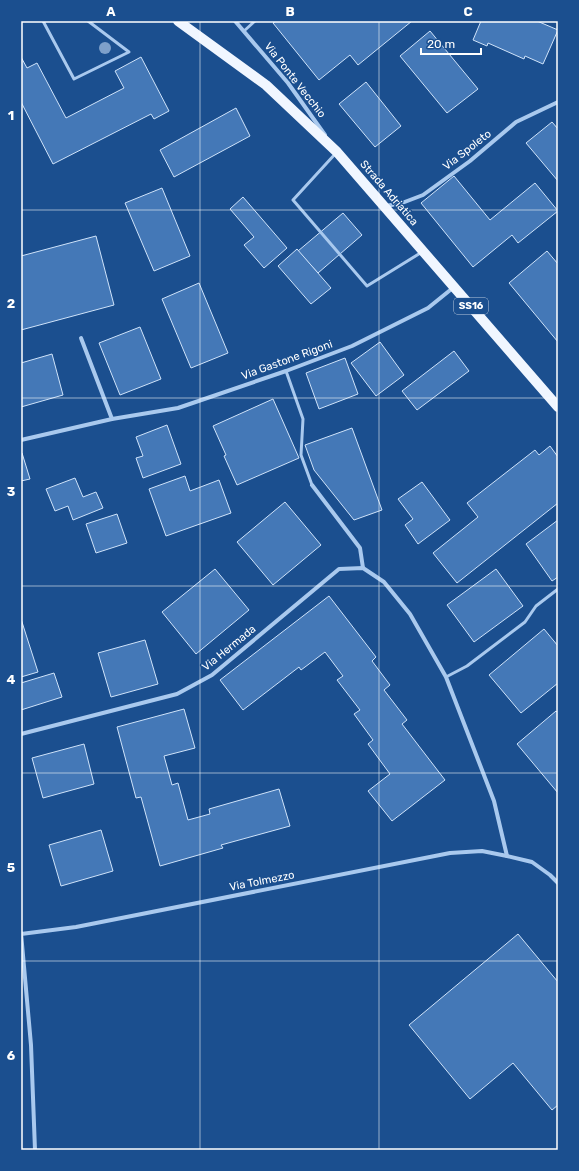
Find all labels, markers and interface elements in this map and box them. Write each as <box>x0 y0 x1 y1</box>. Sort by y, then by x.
text: A <box>106 4 116 19</box>
text: B <box>285 4 295 19</box>
text: C <box>463 4 473 19</box>
scale bar <box>421 30 481 56</box>
text: 20 m <box>427 37 455 51</box>
street label: Via Ponte Vecchio <box>262 40 328 120</box>
text: 1 <box>8 108 14 123</box>
street label: Via Spoleto <box>440 127 494 173</box>
street label: Strada Adriatica <box>357 158 421 228</box>
text: 2 <box>7 296 15 311</box>
road number: SS16 <box>454 298 488 314</box>
street label: Via Gastone Rigoni <box>240 337 334 383</box>
text: 3 <box>7 484 16 499</box>
street label: Via Hermada <box>200 622 258 674</box>
text: 4 <box>7 672 16 687</box>
text: 5 <box>7 860 15 875</box>
street label: Via Tolmezzo <box>228 868 296 894</box>
text: 6 <box>7 1048 16 1063</box>

